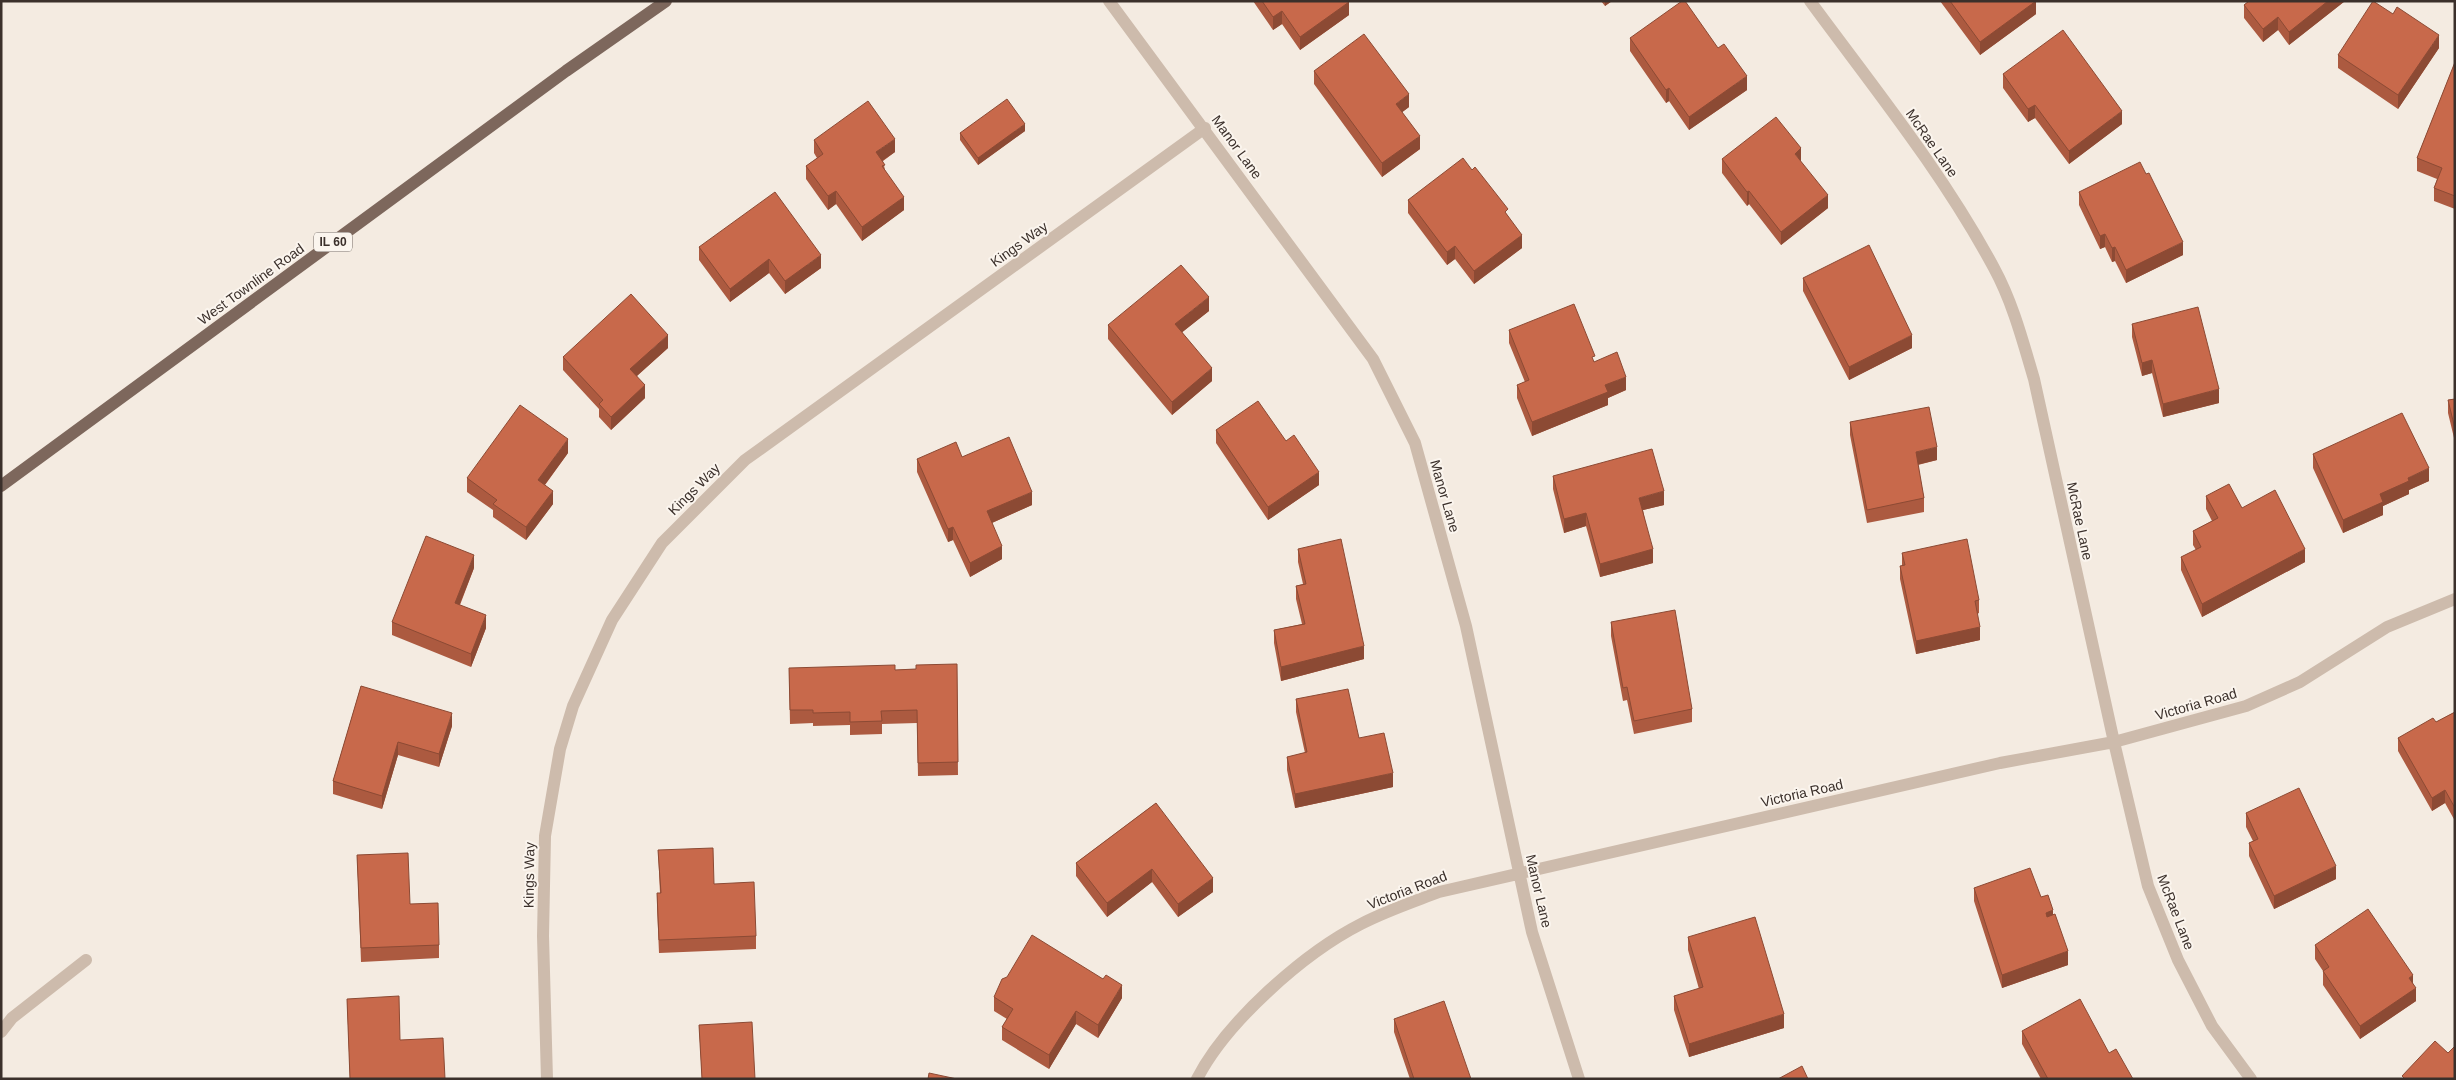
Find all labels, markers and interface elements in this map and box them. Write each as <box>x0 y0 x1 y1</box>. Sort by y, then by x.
street label: McRae Lane <box>1903 106 1961 180</box>
street label: Manor Lane <box>1209 112 1266 182</box>
street label: Kings Way <box>987 218 1051 270</box>
road number: IL 60 <box>314 232 352 252</box>
street label: West Townline Road <box>195 240 307 328</box>
street label: Manor Lane <box>1427 458 1463 534</box>
street label: Kings Way <box>665 460 723 518</box>
street label: McRae Lane <box>2064 481 2096 562</box>
street label: Victoria Road <box>2154 685 2238 723</box>
street label: Victoria Road <box>1759 776 1845 810</box>
street label: Kings Way <box>520 842 538 908</box>
street label: Manor Lane <box>1523 853 1555 929</box>
street label: Victoria Road <box>1365 868 1449 912</box>
street label: McRae Lane <box>2154 872 2198 952</box>

